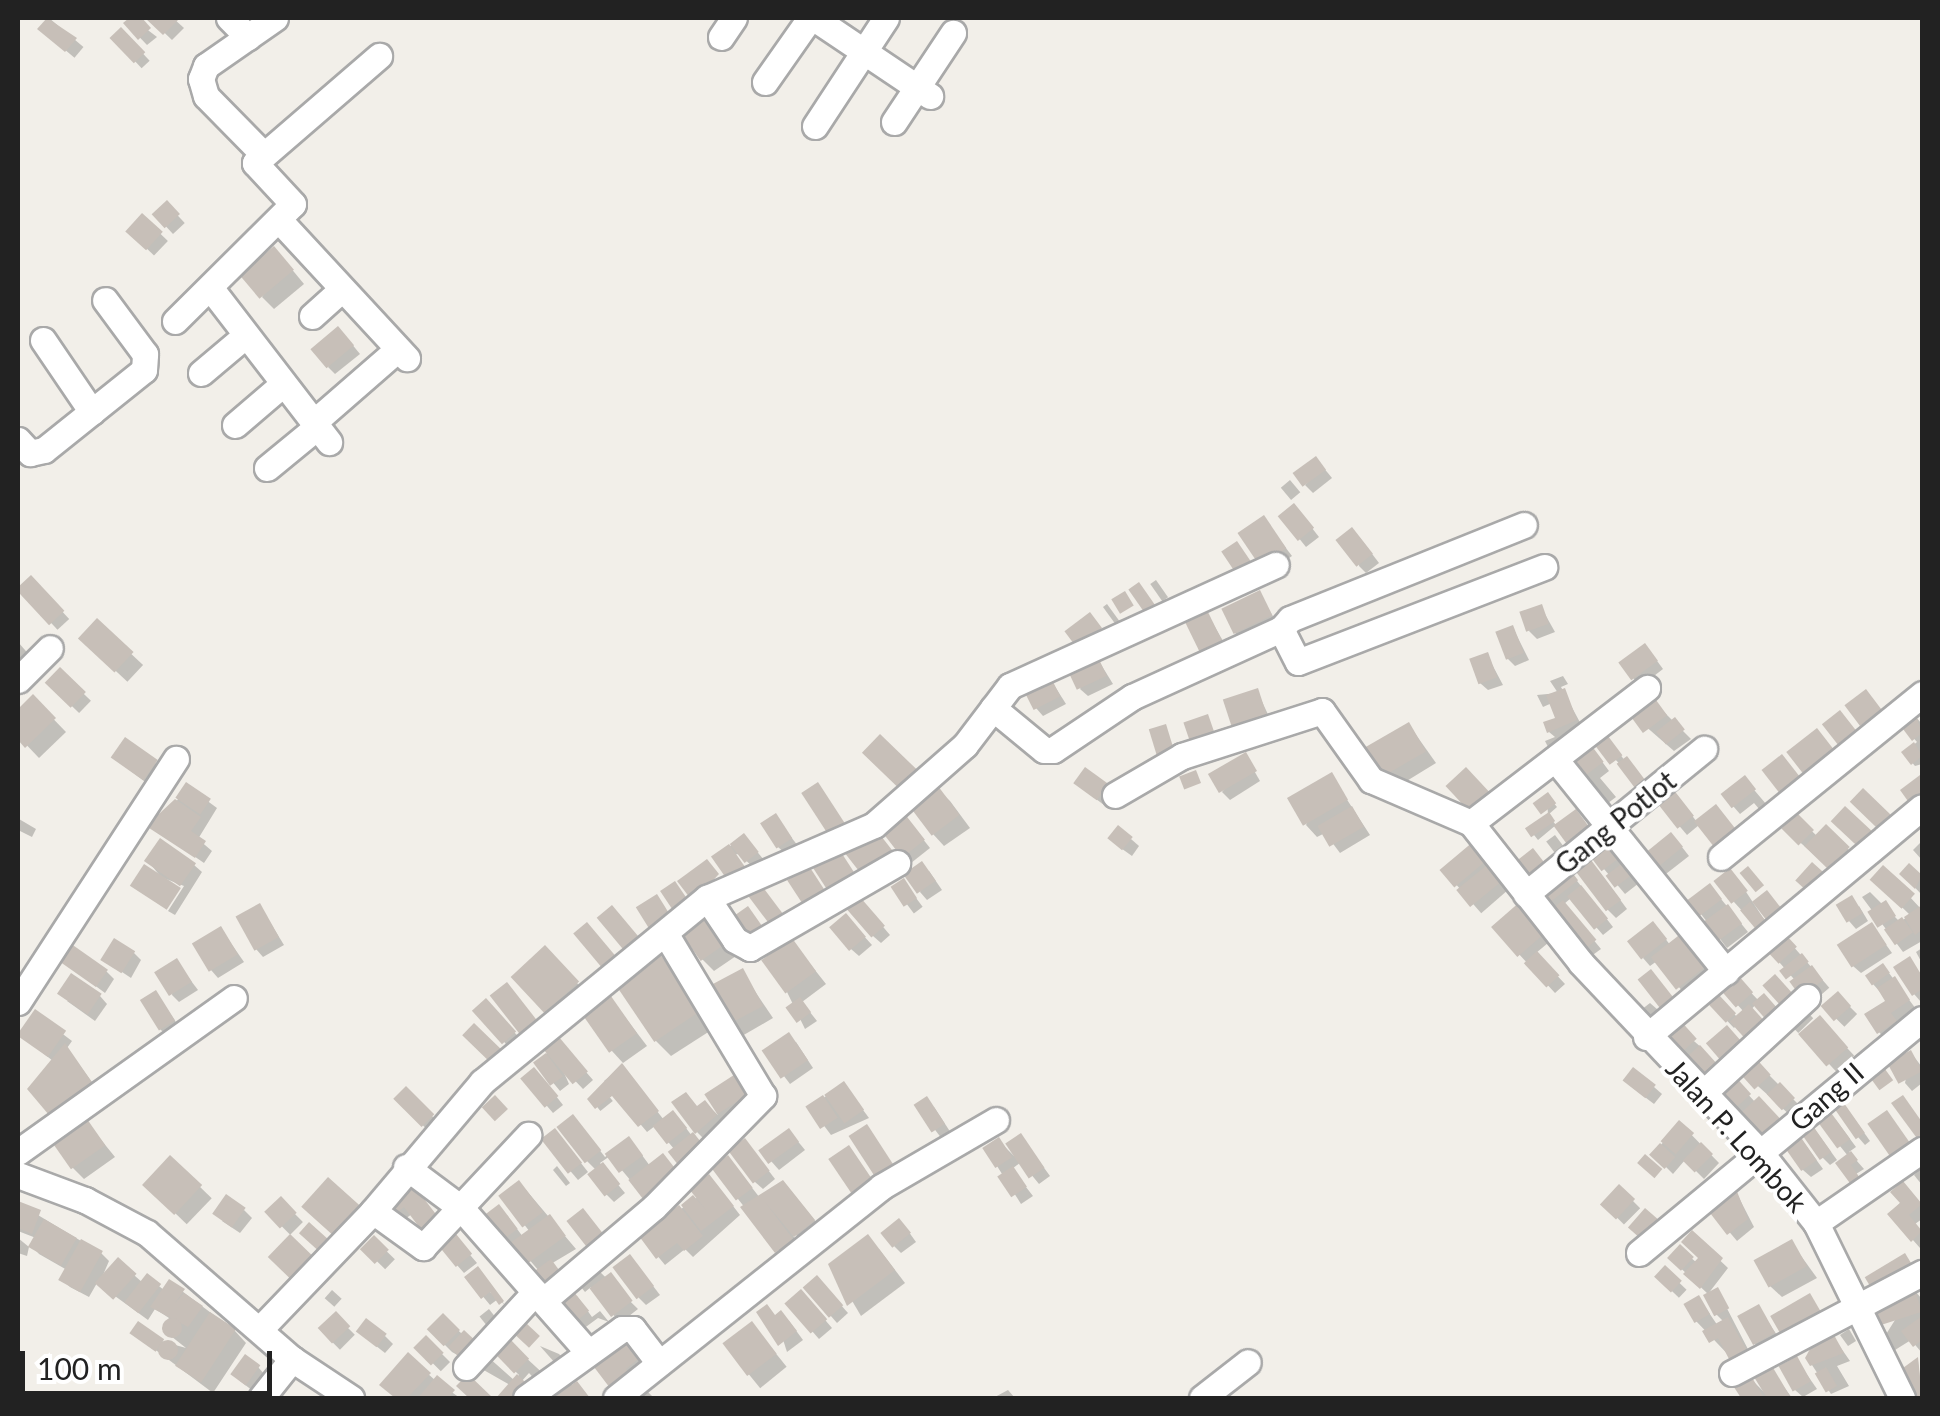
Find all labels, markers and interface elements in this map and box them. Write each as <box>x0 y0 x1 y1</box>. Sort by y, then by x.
street label: Gang Potlot <box>1548 763 1682 881</box>
street label: Jalan P. Lombok <box>1660 1052 1814 1218</box>
street label: Gang II <box>1782 1055 1870 1137</box>
scale bar <box>25 1331 278 1393</box>
text: 100 m <box>37 1350 122 1386</box>

